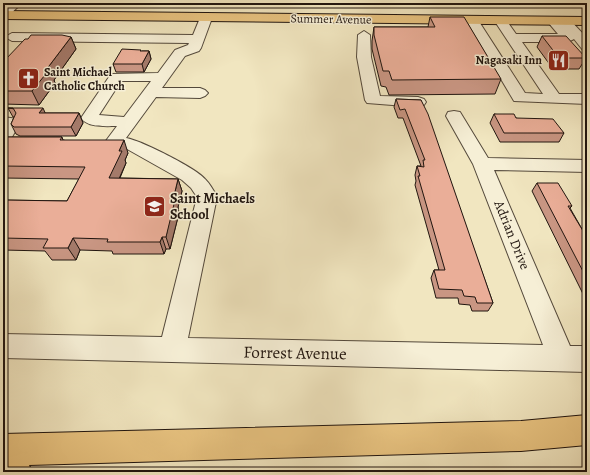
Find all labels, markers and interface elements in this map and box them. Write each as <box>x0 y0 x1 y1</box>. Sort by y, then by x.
street label: Summer Avenue <box>290 10 372 28</box>
restaurant icon: Nagasaki Inn <box>545 47 571 73</box>
place label: Nagasaki Inn <box>476 52 542 68</box>
place label: Saint Michael Catholic Church <box>44 64 125 94</box>
church icon: Saint Michael Catholic Church <box>16 66 42 92</box>
place label: Saint Michaels School <box>170 189 255 224</box>
school or university icon: Saint Michaels School <box>141 193 167 219</box>
street label: Adrian Drive <box>489 197 535 272</box>
street label: Forrest Avenue <box>243 341 347 365</box>

